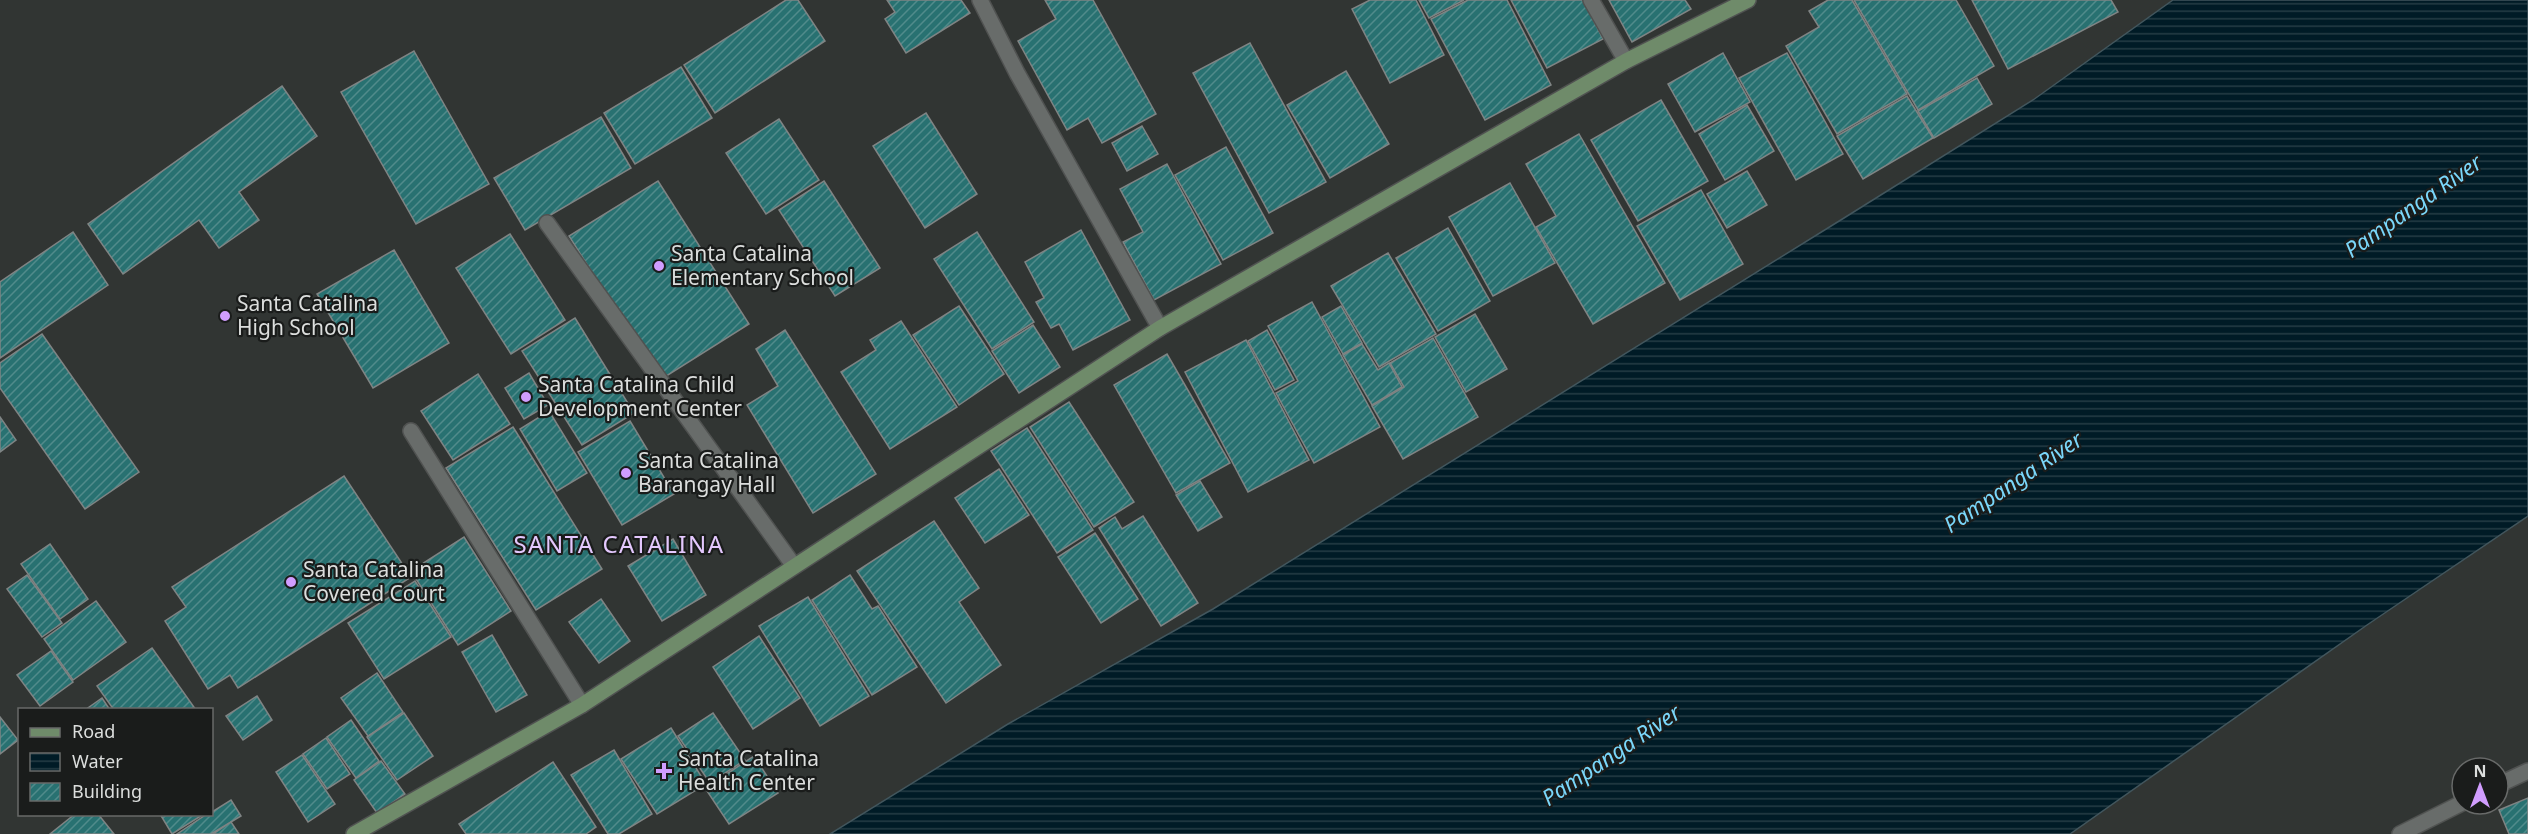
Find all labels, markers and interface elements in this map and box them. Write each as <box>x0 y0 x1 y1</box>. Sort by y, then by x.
water label: Pampanga River <box>2338 146 2488 264</box>
place label: Santa Catalina Elementary School <box>671 239 854 291</box>
marker: Santa Catalina Elementary School <box>652 259 666 273</box>
place label: Santa Catalina High School <box>237 289 378 341</box>
marker: Santa Catalina High School <box>218 309 232 323</box>
place label: Santa Catalina Child Development Center <box>538 370 742 422</box>
marker: Santa Catalina Child Development Center <box>519 390 533 404</box>
water label: Pampanga River <box>1937 423 2089 539</box>
place label: Santa Catalina Barangay Hall <box>638 446 779 498</box>
marker: Santa Catalina Barangay Hall <box>619 466 633 480</box>
district label: SANTA CATALINA <box>513 527 725 560</box>
place label: Santa Catalina Covered Court <box>303 555 445 607</box>
marker: Santa Catalina Covered Court <box>284 575 298 589</box>
water label: Pampanga River <box>1535 696 1687 812</box>
legend <box>18 708 213 816</box>
text: Road <box>72 719 115 743</box>
place label: Santa Catalina Health Center <box>678 744 819 796</box>
text: Water <box>72 749 123 773</box>
north arrow <box>2450 756 2510 816</box>
text: N <box>2473 760 2487 782</box>
marker: Santa Catalina Health Center <box>655 762 673 780</box>
text: Building <box>72 779 142 803</box>

